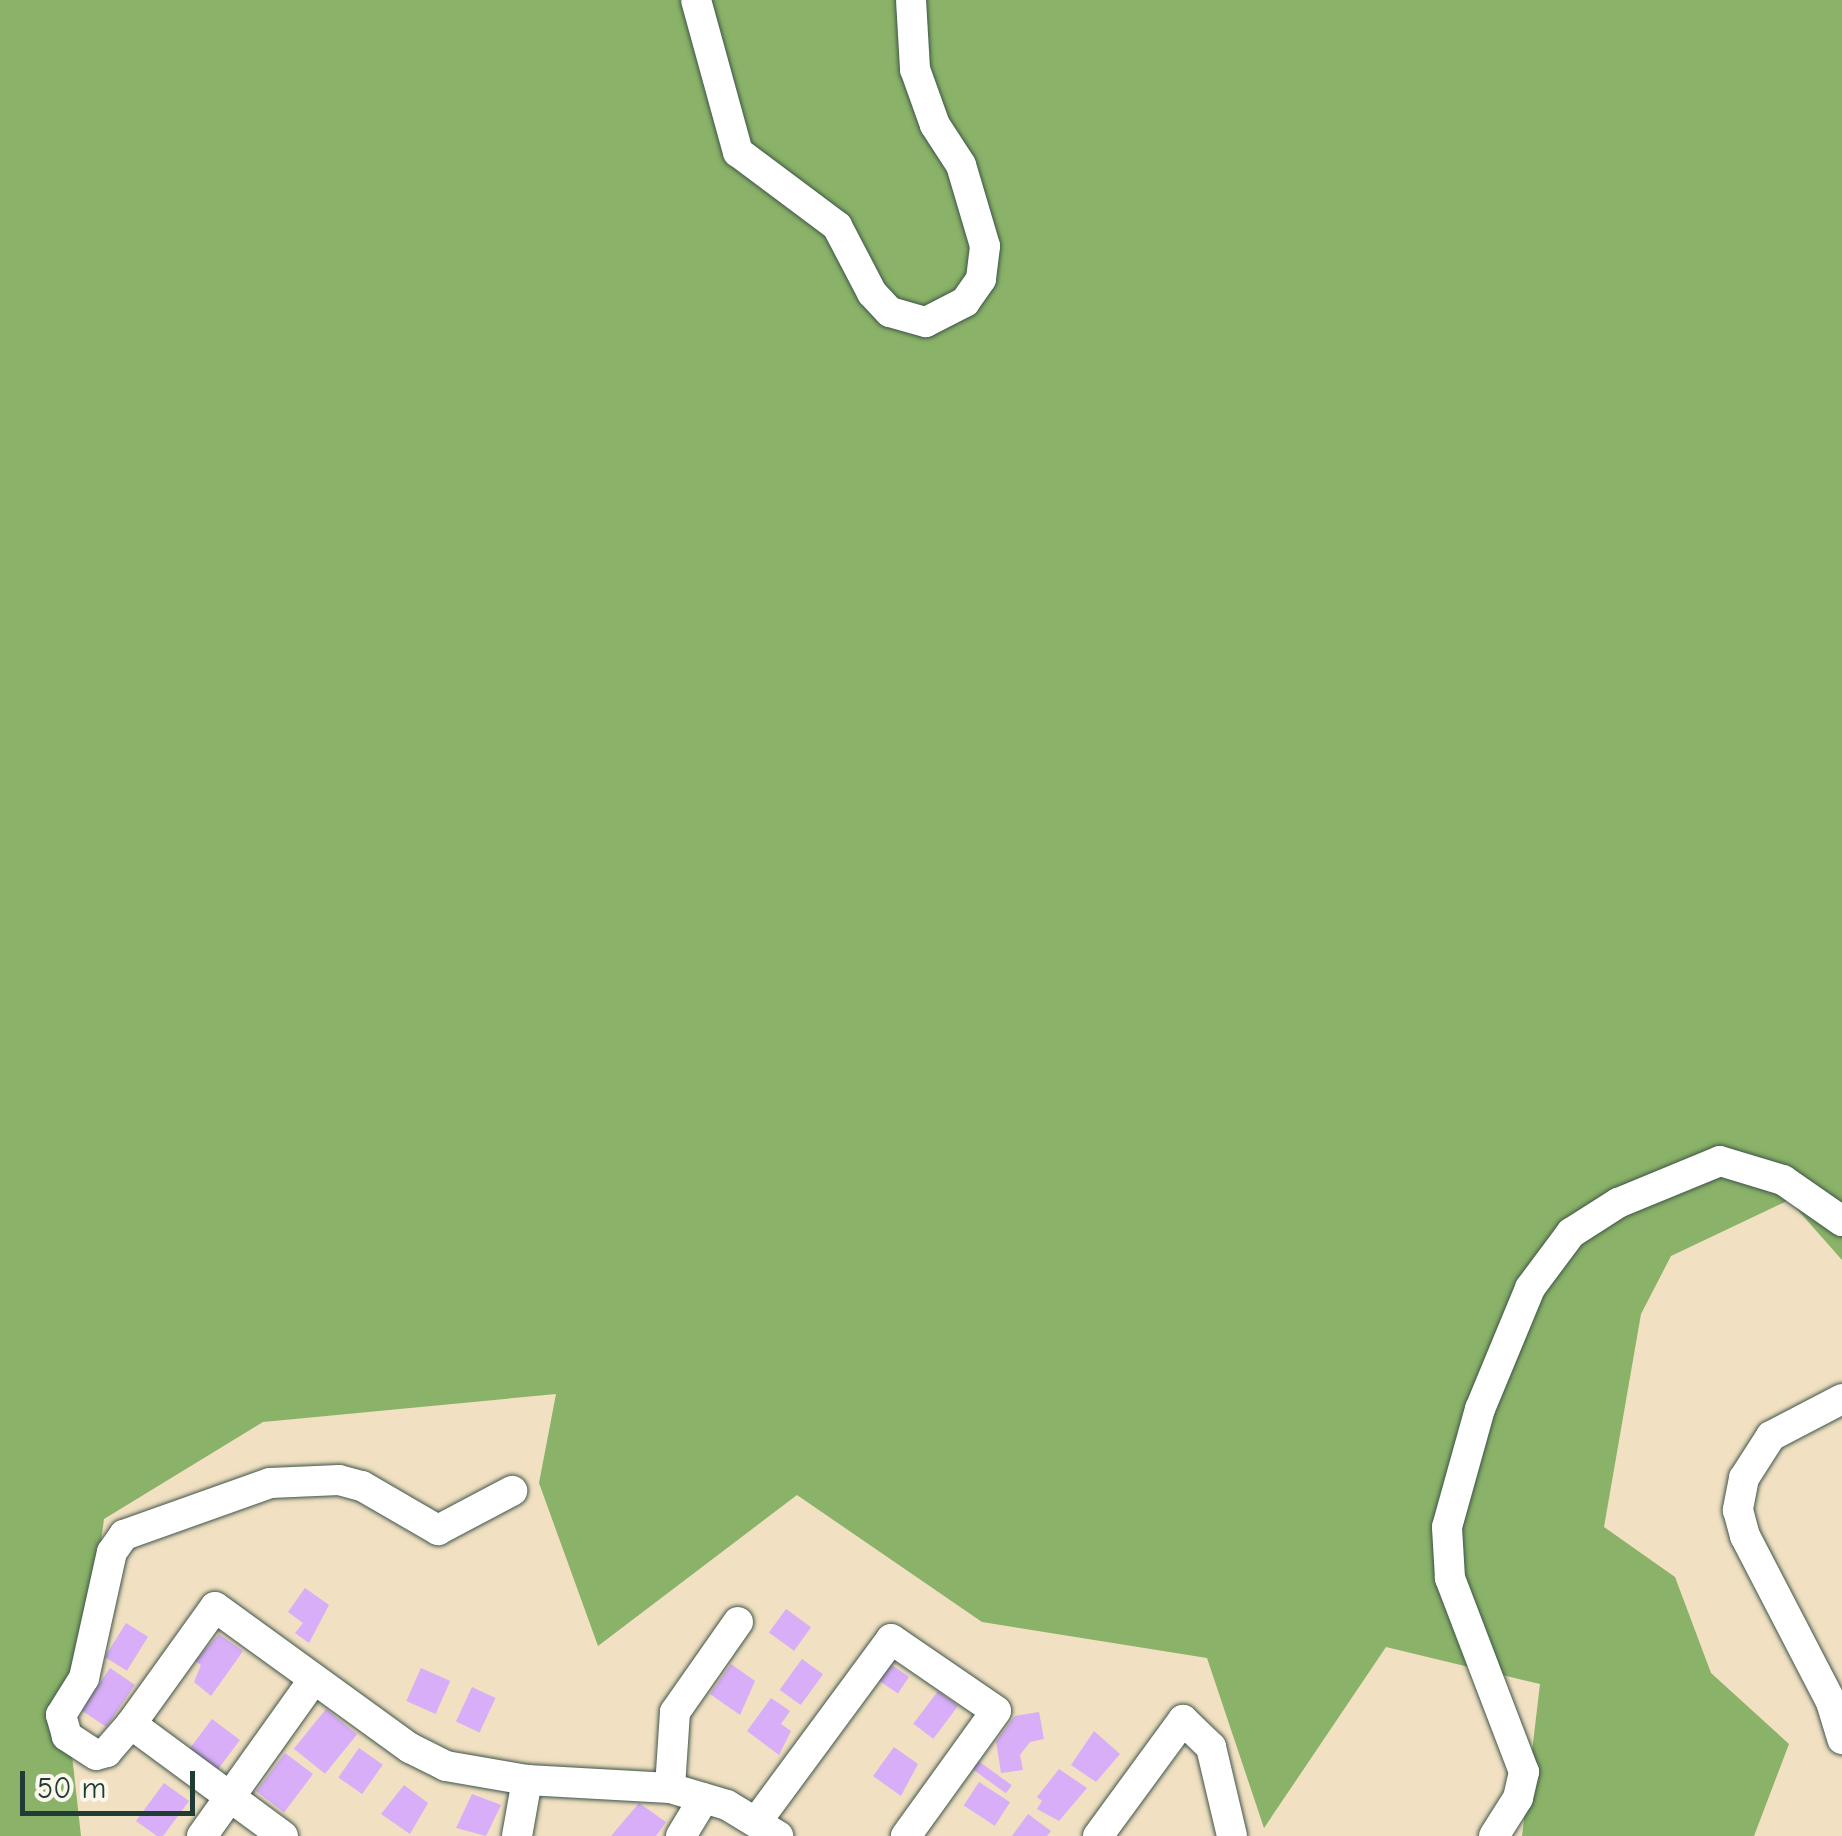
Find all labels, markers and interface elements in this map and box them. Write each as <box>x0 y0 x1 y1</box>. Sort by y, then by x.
scale bar <box>25 1751 200 1813</box>
text: 50 m <box>37 1771 106 1806</box>

